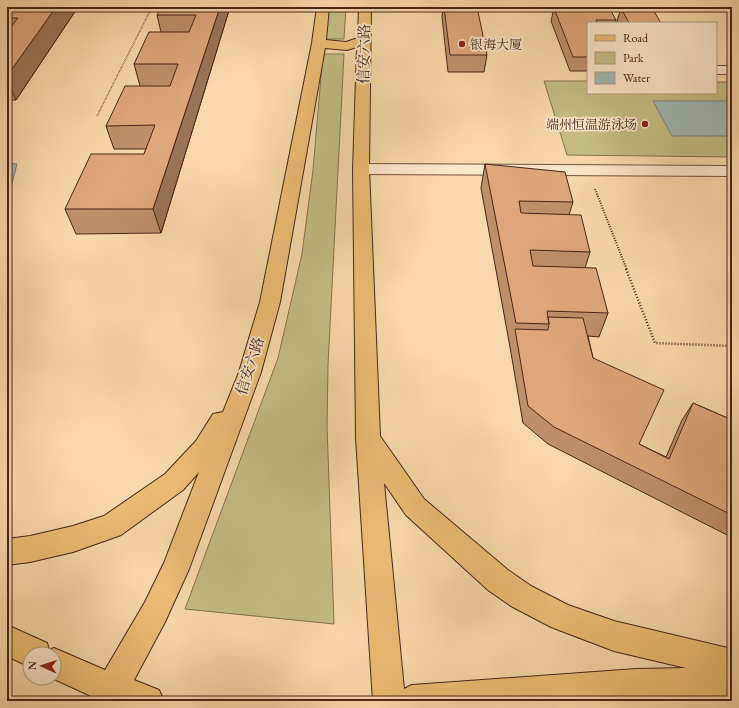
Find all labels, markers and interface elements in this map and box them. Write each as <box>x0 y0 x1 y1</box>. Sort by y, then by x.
legend <box>587 22 717 94</box>
street label: 信安六路 <box>353 24 374 84</box>
text: Road <box>623 30 649 46</box>
place label: 银海大厦 <box>470 36 522 53</box>
marker: 银海大厦 <box>457 39 467 49</box>
text: Park <box>623 50 644 66</box>
text: Water <box>623 70 650 86</box>
place label: 端州恒温游泳场 <box>546 116 637 133</box>
marker: 端州恒温游泳场 <box>640 119 650 129</box>
street label: 信安六路 <box>231 334 268 397</box>
north arrow <box>22 646 62 686</box>
text: N <box>25 661 39 670</box>

